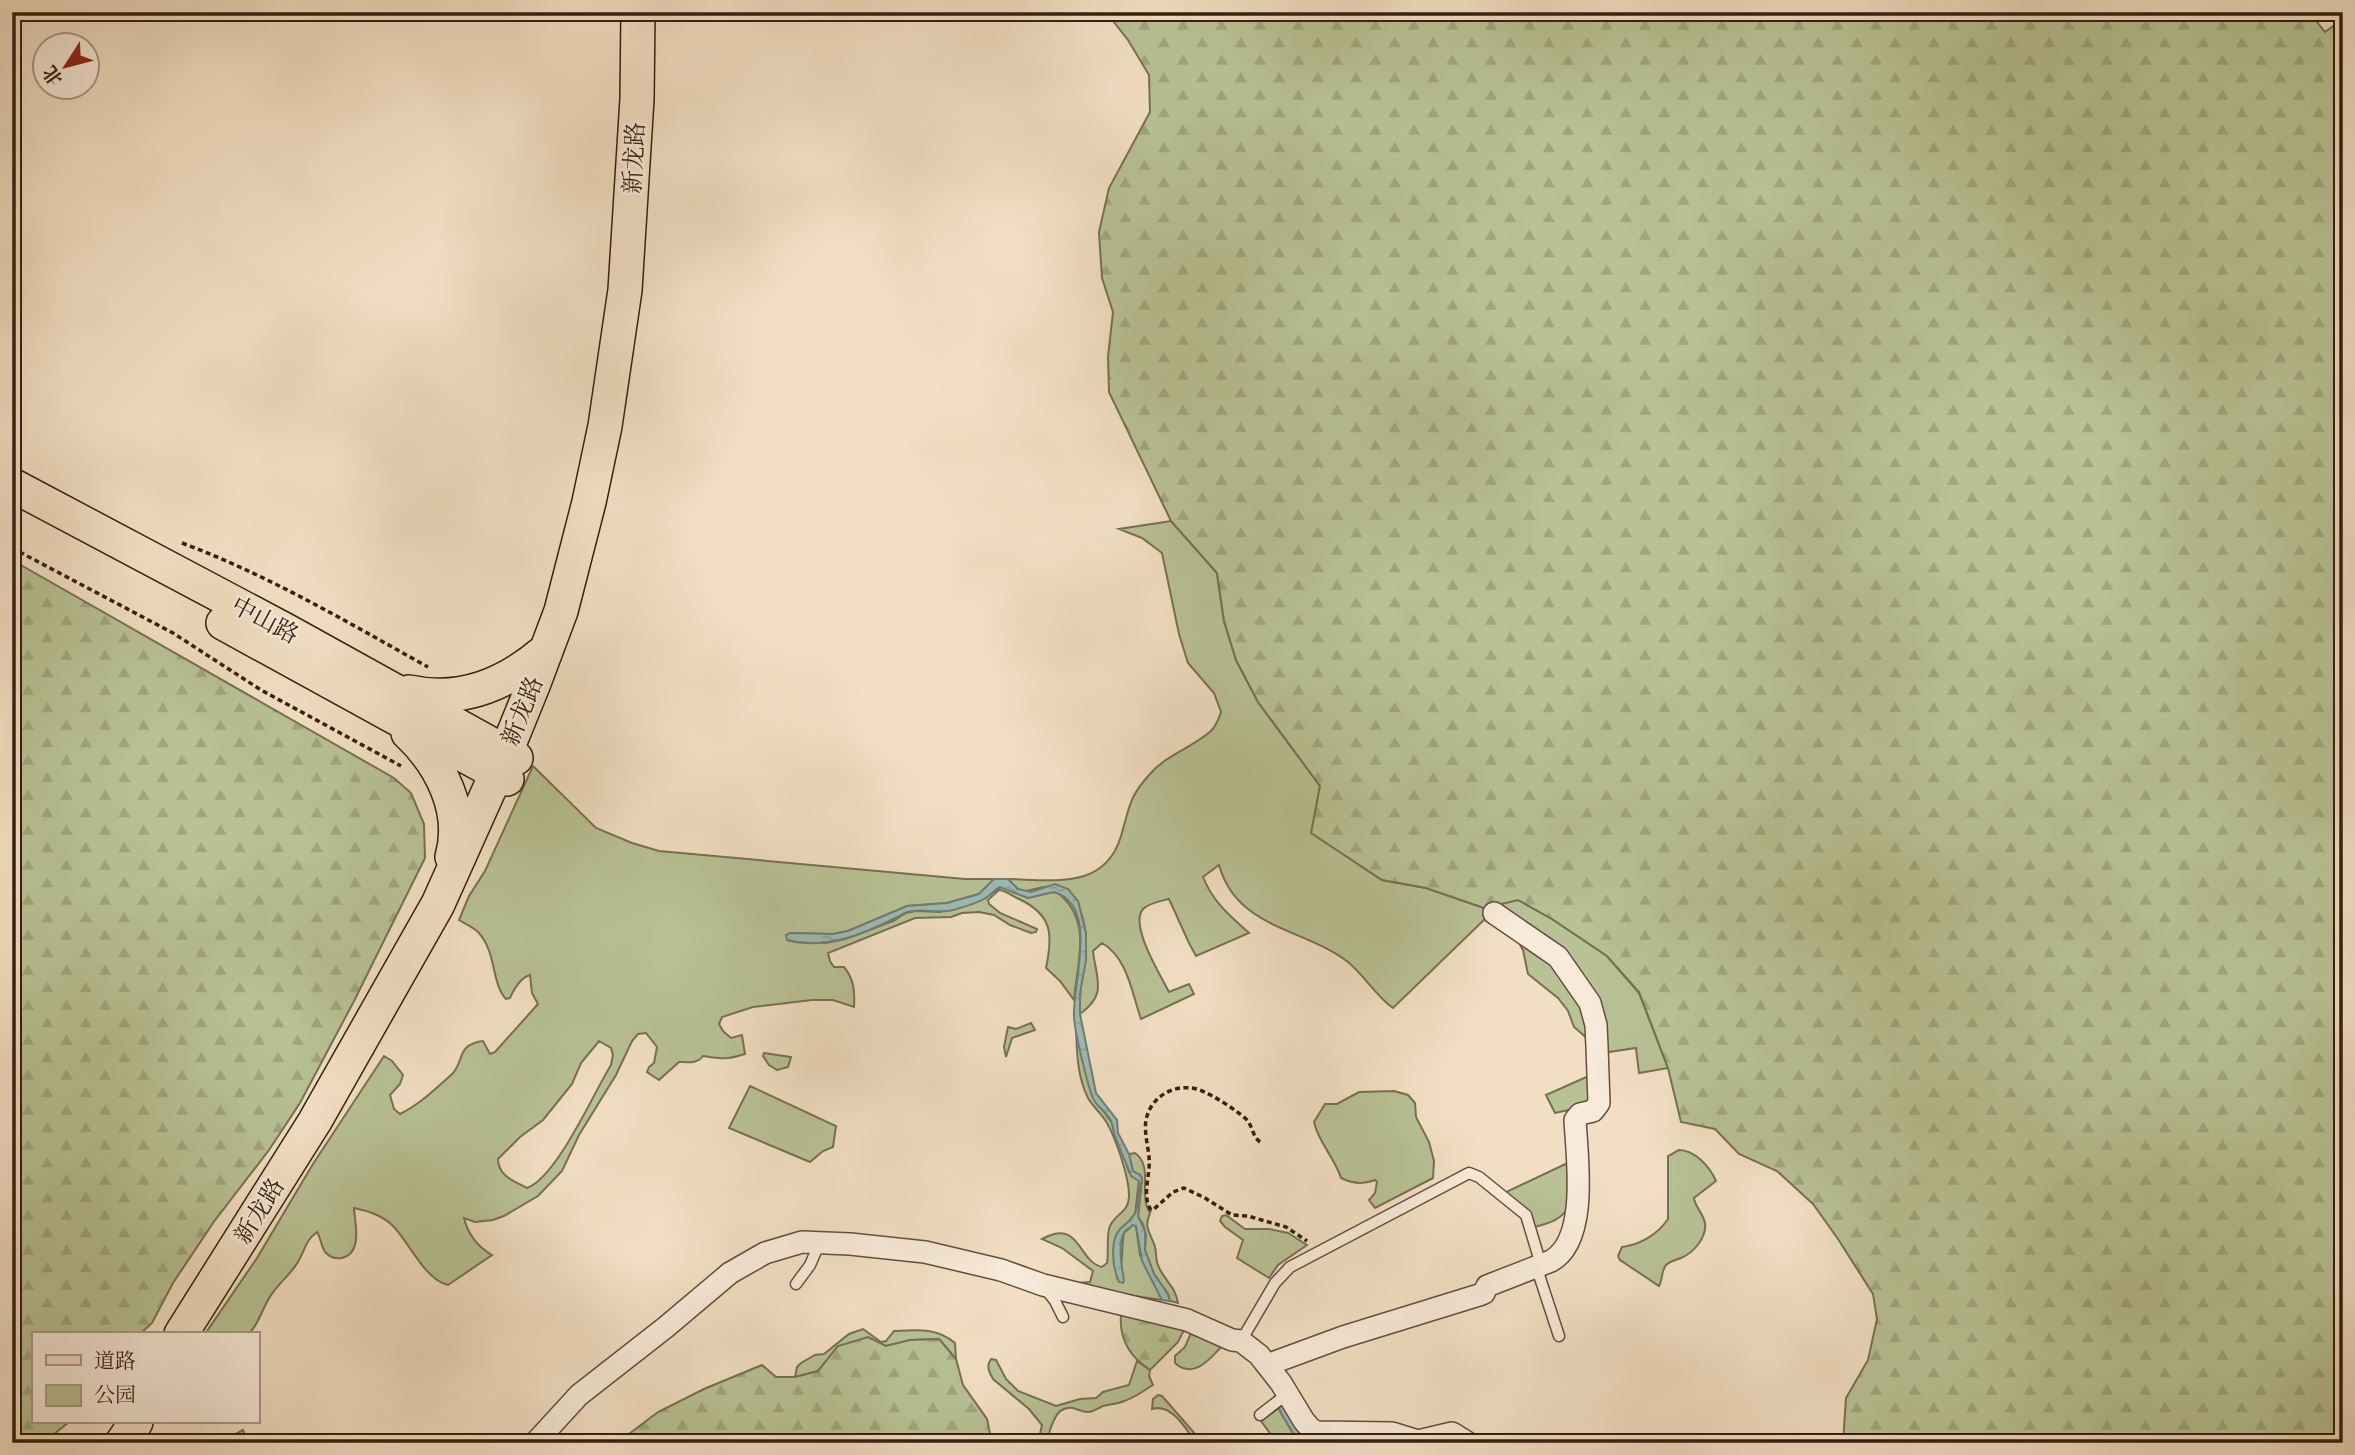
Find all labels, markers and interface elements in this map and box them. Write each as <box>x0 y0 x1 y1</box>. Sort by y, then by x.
north arrow <box>32 32 102 102</box>
text: 北 <box>38 61 68 90</box>
street label: 新龙路 <box>617 121 651 195</box>
street label: 中山路 <box>226 590 304 650</box>
street label: 新龙路 <box>495 672 549 750</box>
street label: 新龙路 <box>227 1173 291 1249</box>
legend <box>32 1332 259 1424</box>
text: 道路 <box>94 1348 136 1374</box>
text: 公园 <box>94 1382 136 1408</box>

